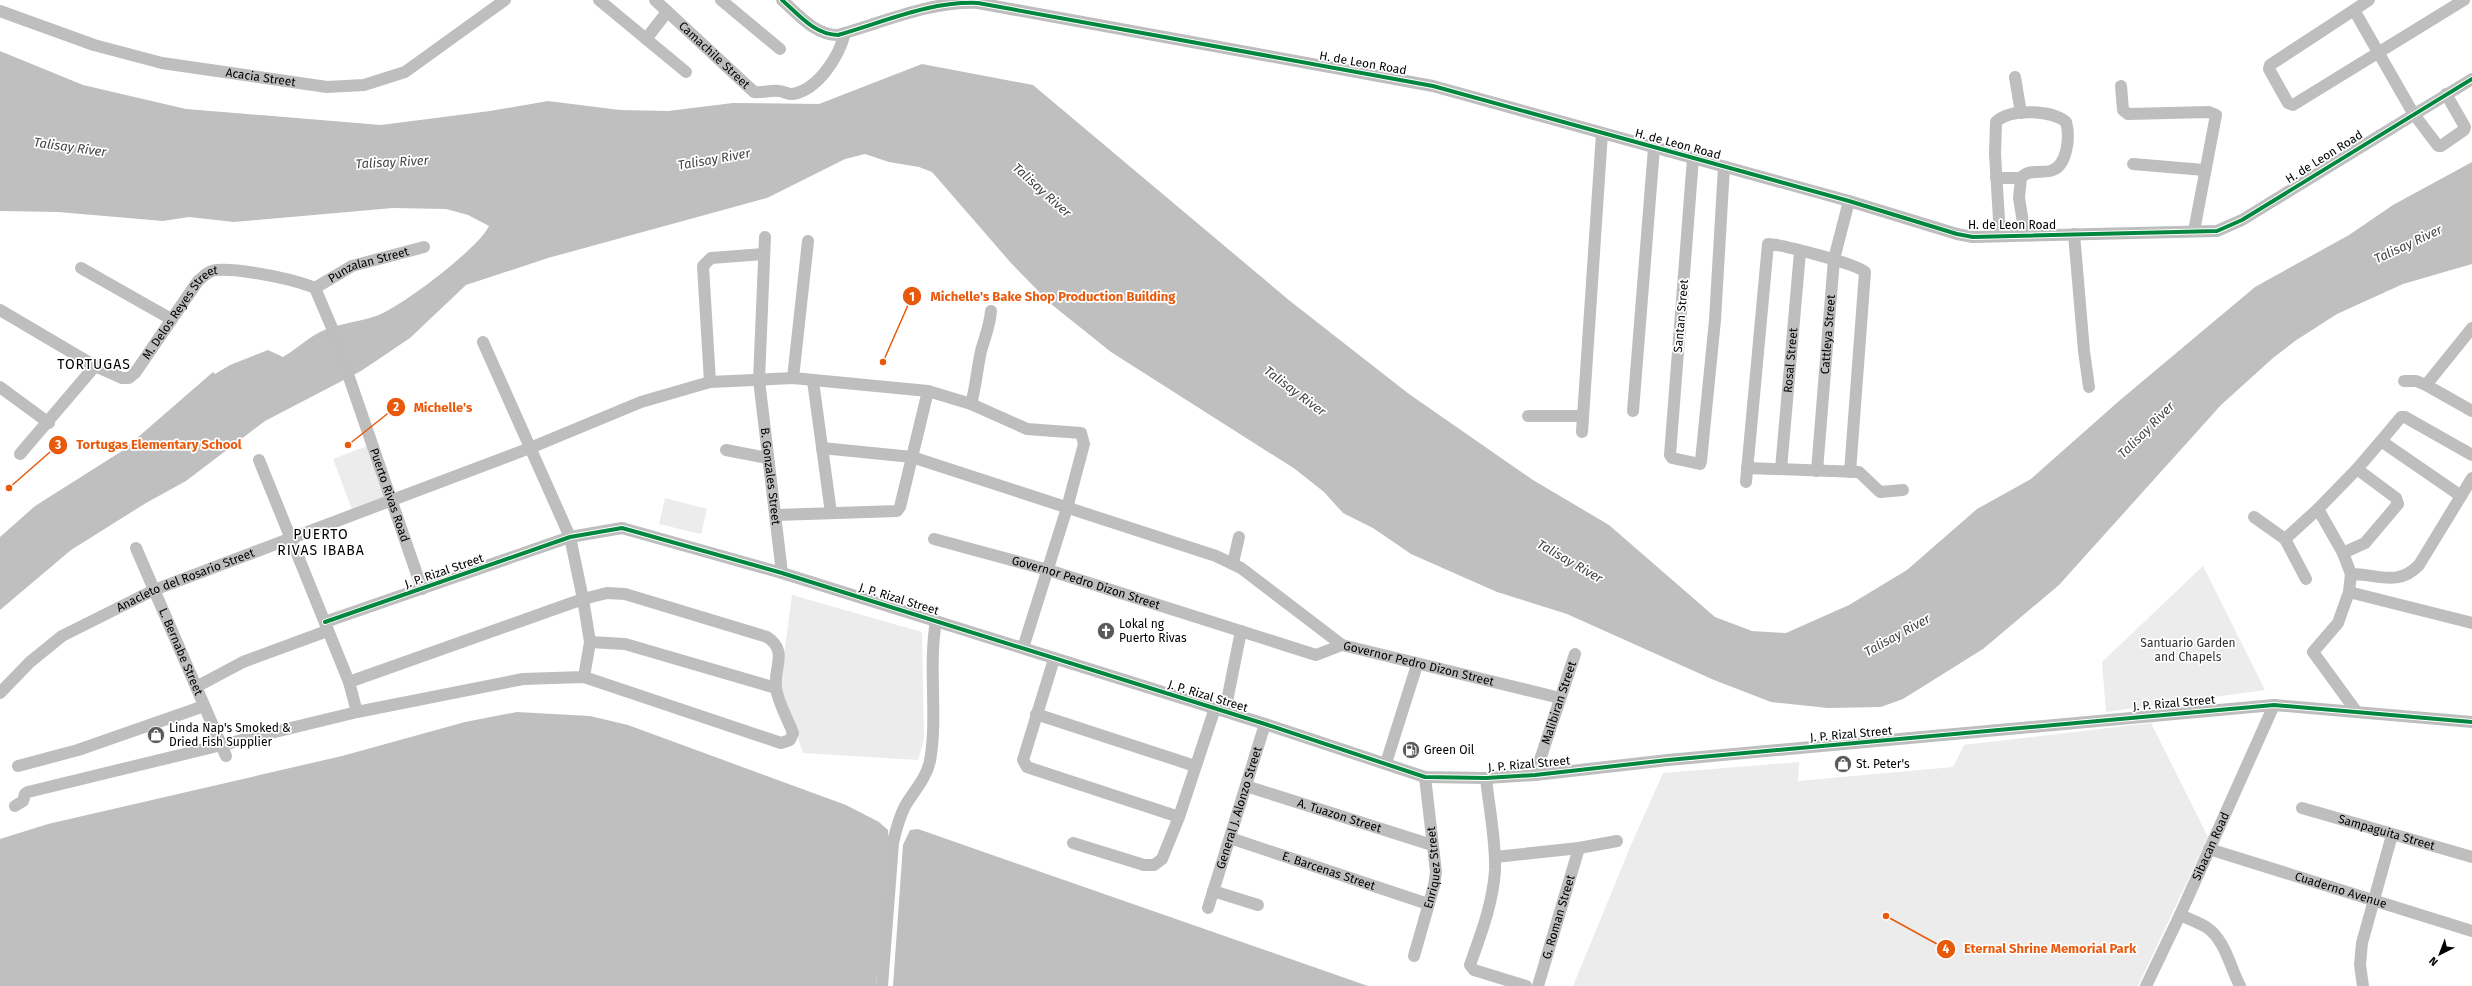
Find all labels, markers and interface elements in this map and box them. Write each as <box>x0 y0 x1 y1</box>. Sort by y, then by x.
street label: Camachile Street <box>676 19 753 92</box>
street label: H. de Leon Road <box>1318 48 1408 78</box>
street label: Acacia Street <box>225 65 297 89</box>
street label: H. de Leon Road <box>1634 126 1722 162</box>
street label: H. de Leon Road <box>2283 128 2365 186</box>
water label: Talisay River <box>33 134 108 160</box>
water label: Talisay River <box>677 145 752 173</box>
water label: Talisay River <box>355 153 430 171</box>
water label: Talisay River <box>1010 160 1075 221</box>
street label: H. de Leon Road <box>1968 218 2056 232</box>
water label: Talisay River <box>2372 221 2445 266</box>
street label: Punzalan Street <box>326 244 411 286</box>
street label: M. Delos Reyes Street <box>139 263 219 362</box>
street label: Santan Street <box>1671 278 1691 353</box>
callout: Michelle's Bake Shop Production Building <box>902 284 1183 309</box>
text: Michelle's Bake Shop Production Building <box>931 289 1176 304</box>
text: 1 <box>909 290 915 304</box>
street label: Cattleya Street <box>1818 293 1838 375</box>
street label: Rosal Street <box>1781 327 1800 394</box>
district label: TORTUGAS <box>57 356 131 373</box>
water label: Talisay River <box>1261 363 1330 420</box>
callout: Michelle's <box>386 395 480 420</box>
water label: Talisay River <box>2115 398 2178 461</box>
text: 2 <box>393 400 399 414</box>
text: Michelle's <box>414 400 473 415</box>
street label: B. Gonzales Street <box>758 427 783 526</box>
callout: Tortugas Elementary School <box>48 432 249 457</box>
text: Tortugas Elementary School <box>76 437 242 452</box>
text: 3 <box>54 438 61 452</box>
street label: Puerto Rivas Road <box>367 446 412 544</box>
district label: PUERTO RIVAS IBABA <box>277 526 365 559</box>
water label: Talisay River <box>1535 536 1606 586</box>
street label: Anacleto del Rosario Street <box>114 545 257 615</box>
street label: J. P. Rizal Street <box>403 551 486 591</box>
street label: Governor Pedro Dizon Street <box>1010 553 1162 612</box>
street label: J. P. Rizal Street <box>857 580 941 618</box>
street label: L. Bernabe Street <box>156 606 206 698</box>
water label: Talisay River <box>1861 610 1934 659</box>
place label: Lokal ng Puerto Rivas <box>1119 617 1187 645</box>
church icon: Lokal ng Puerto Rivas <box>1096 621 1116 641</box>
park label: Santuario Garden and Chapels <box>2140 636 2236 664</box>
street label: Governor Pedro Dizon Street <box>1342 639 1496 689</box>
street label: Malibiran Street <box>1539 659 1579 746</box>
street label: J. P. Rizal Street <box>1166 677 1250 715</box>
street label: J. P. Rizal Street <box>2132 692 2216 714</box>
place label: Linda Nap's Smoked & Dried Fish Supplier <box>169 721 291 749</box>
street label: J. P. Rizal Street <box>1809 723 1893 745</box>
shop icon: Linda Nap's Smoked & Dried Fish Supplier <box>146 725 166 745</box>
fuel station icon: Green Oil <box>1401 740 1421 760</box>
place label: Green Oil <box>1424 743 1475 757</box>
street label: General J. Alonzo Street <box>1214 744 1265 871</box>
street label: J. P. Rizal Street <box>1487 753 1571 775</box>
shop icon: St. Peter's <box>1833 754 1853 774</box>
place label: St. Peter's <box>1856 757 1910 771</box>
street label: A. Tuazon Street <box>1296 796 1384 836</box>
street label: Sibacan Road <box>2189 810 2232 883</box>
street label: Sampaguita Street <box>2337 812 2437 853</box>
street label: Enriquez Street <box>1421 825 1443 910</box>
street label: E. Barcenas Street <box>1280 849 1378 893</box>
street label: Cuaderno Avenue <box>2293 869 2388 911</box>
street label: G. Roman Street <box>1539 872 1578 961</box>
north arrow <box>2420 934 2460 974</box>
callout: Eternal Shrine Memorial Park <box>1936 936 2144 961</box>
text: Eternal Shrine Memorial Park <box>1964 941 2137 956</box>
text: 4 <box>1943 942 1950 956</box>
text: N <box>2427 954 2441 968</box>

